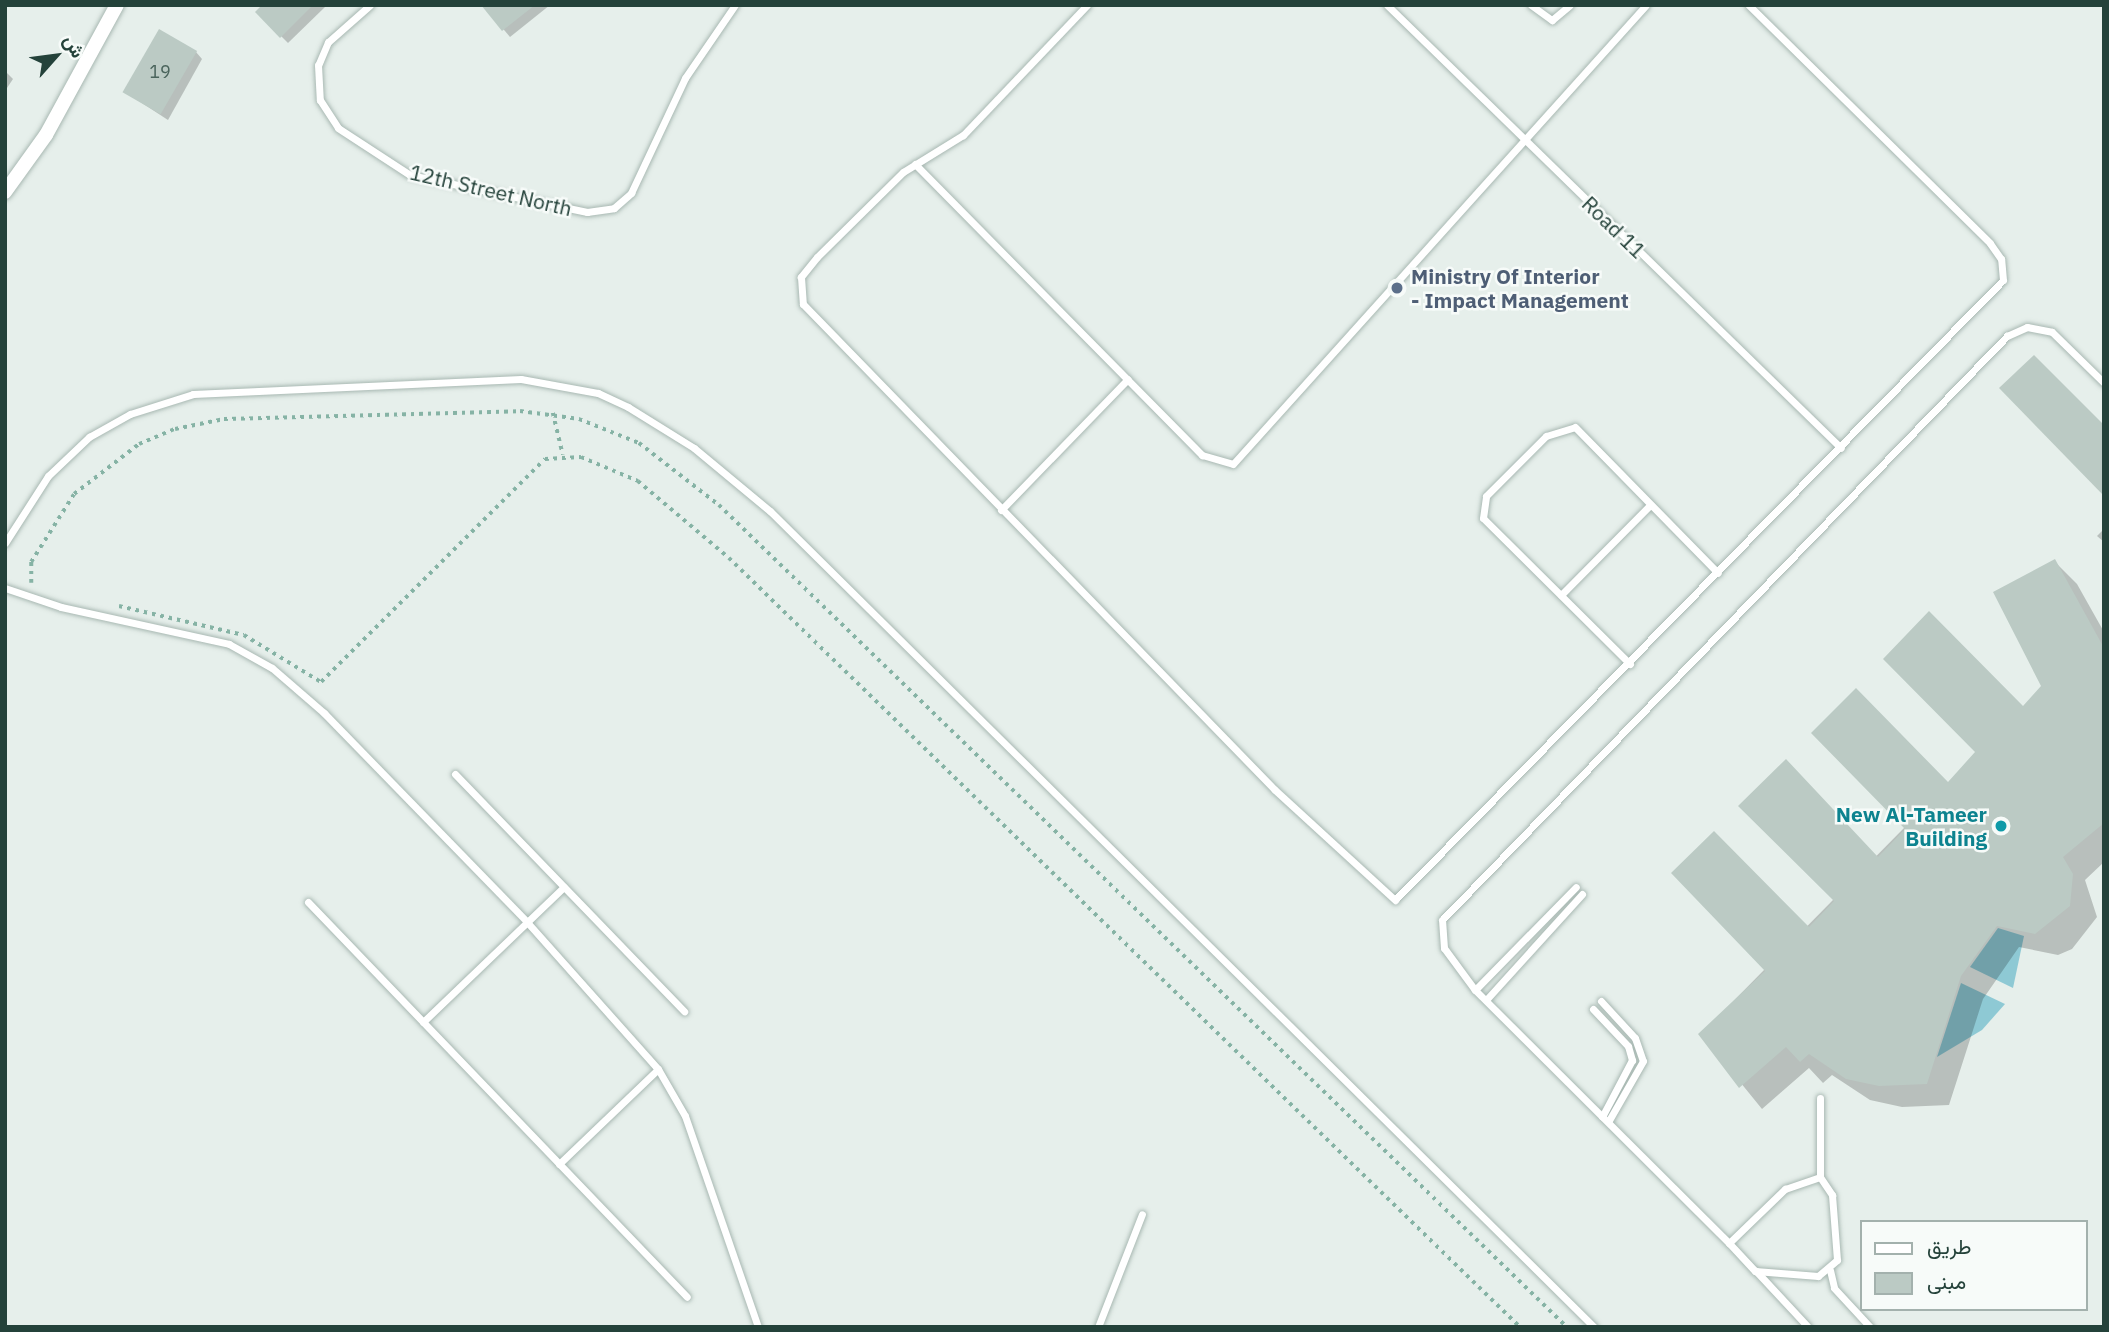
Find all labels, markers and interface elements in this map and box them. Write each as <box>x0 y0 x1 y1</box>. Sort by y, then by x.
north arrow <box>21 21 91 91</box>
text: ش <box>59 30 90 62</box>
house number: 19 <box>149 61 171 83</box>
street label: 12th Street North <box>407 159 575 221</box>
street label: Road 11 <box>1577 191 1651 263</box>
place label: Ministry Of Interior - Impact Management <box>1411 263 1629 313</box>
marker: Ministry Of Interior - Impact Management <box>1389 280 1405 296</box>
place label: New Al-Tameer Building <box>1836 801 1987 851</box>
marker: New Al-Tameer Building <box>1993 818 2009 834</box>
legend <box>1860 1220 2088 1311</box>
text: طريق <box>1927 1232 1972 1260</box>
text: مبنى <box>1927 1267 1966 1295</box>

